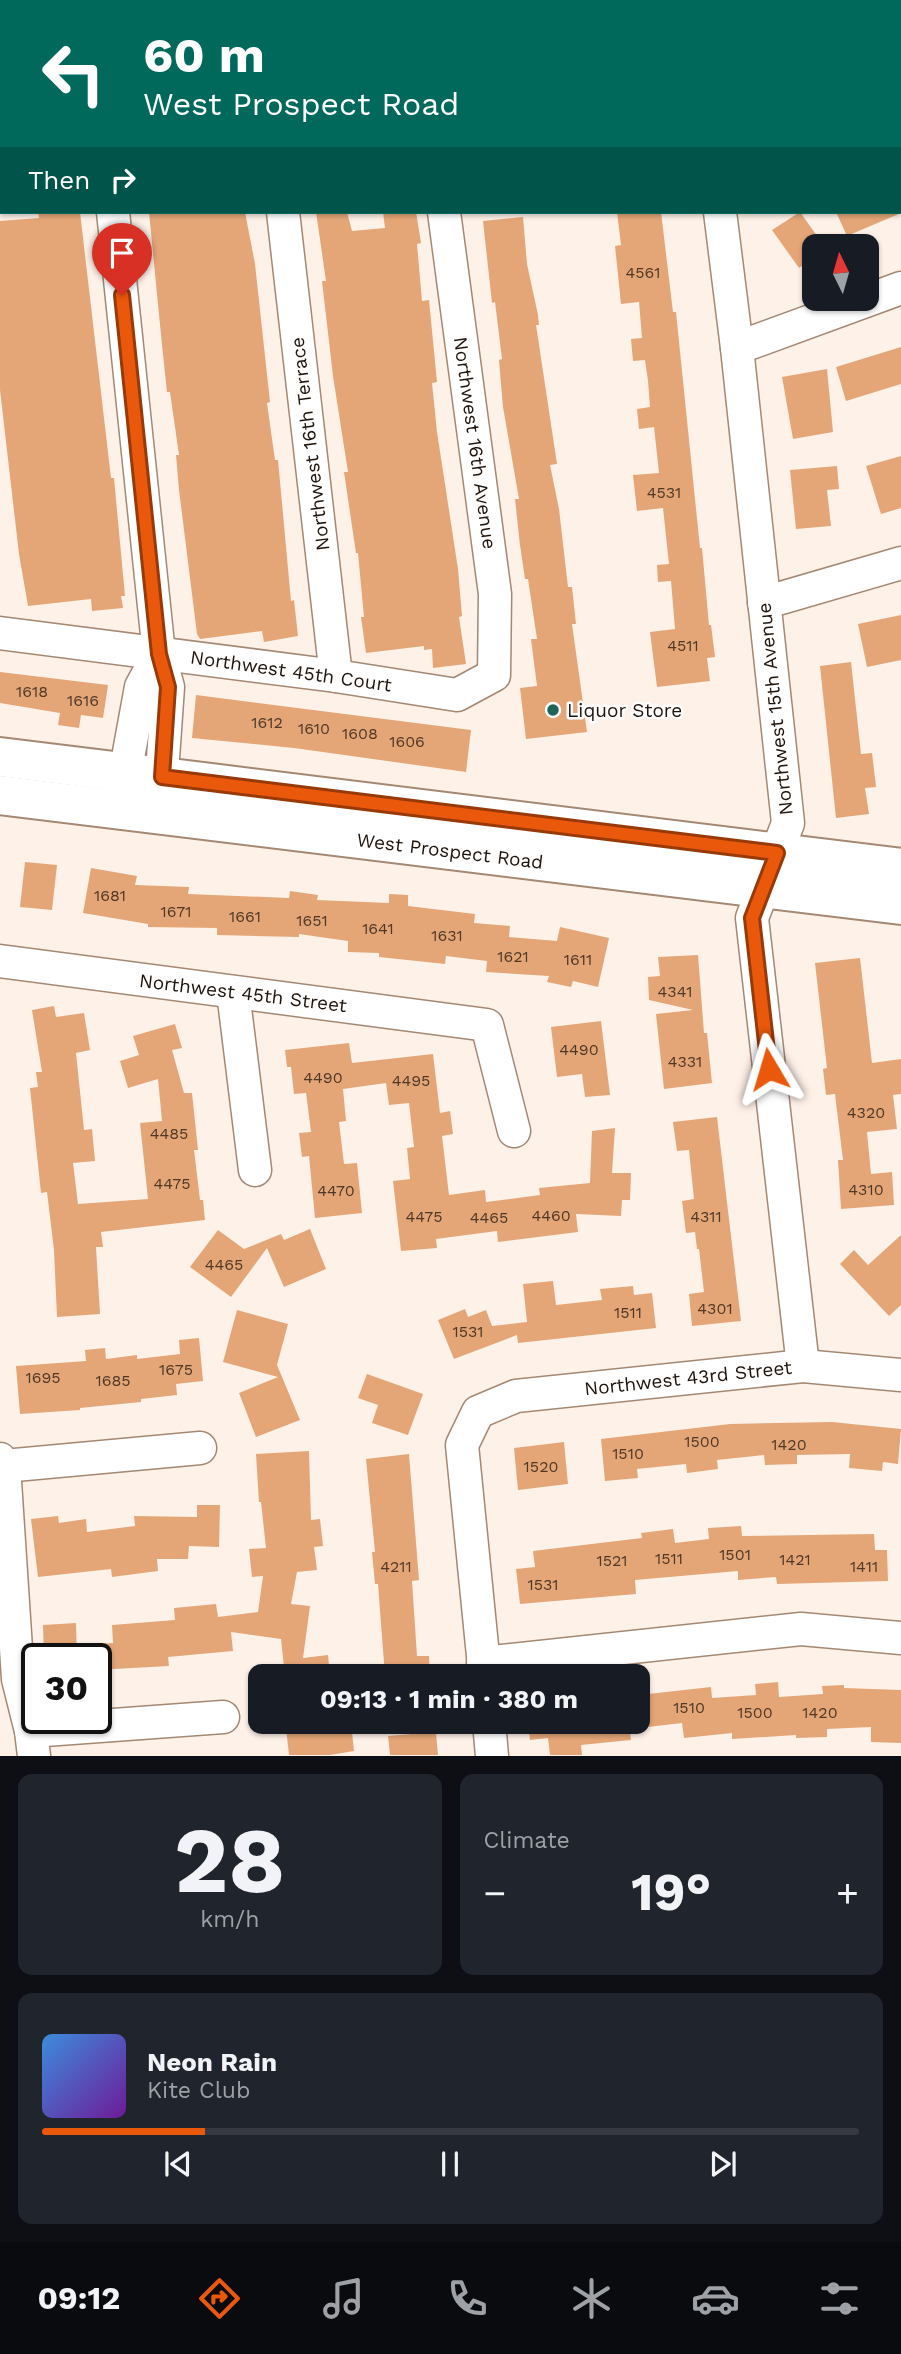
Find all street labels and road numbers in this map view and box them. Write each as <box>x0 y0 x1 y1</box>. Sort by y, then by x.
street label: Northwest 16th Avenue <box>449 335 501 551</box>
street label: Northwest 16th Terrace <box>285 336 335 552</box>
street label: Northwest 15th Avenue <box>752 602 798 816</box>
street label: Northwest 45th Court <box>189 645 393 697</box>
street label: West Prospect Road <box>355 828 545 874</box>
street label: Northwest 45th Street <box>138 969 348 1017</box>
street label: Northwest 43rd Street <box>583 1356 793 1400</box>

